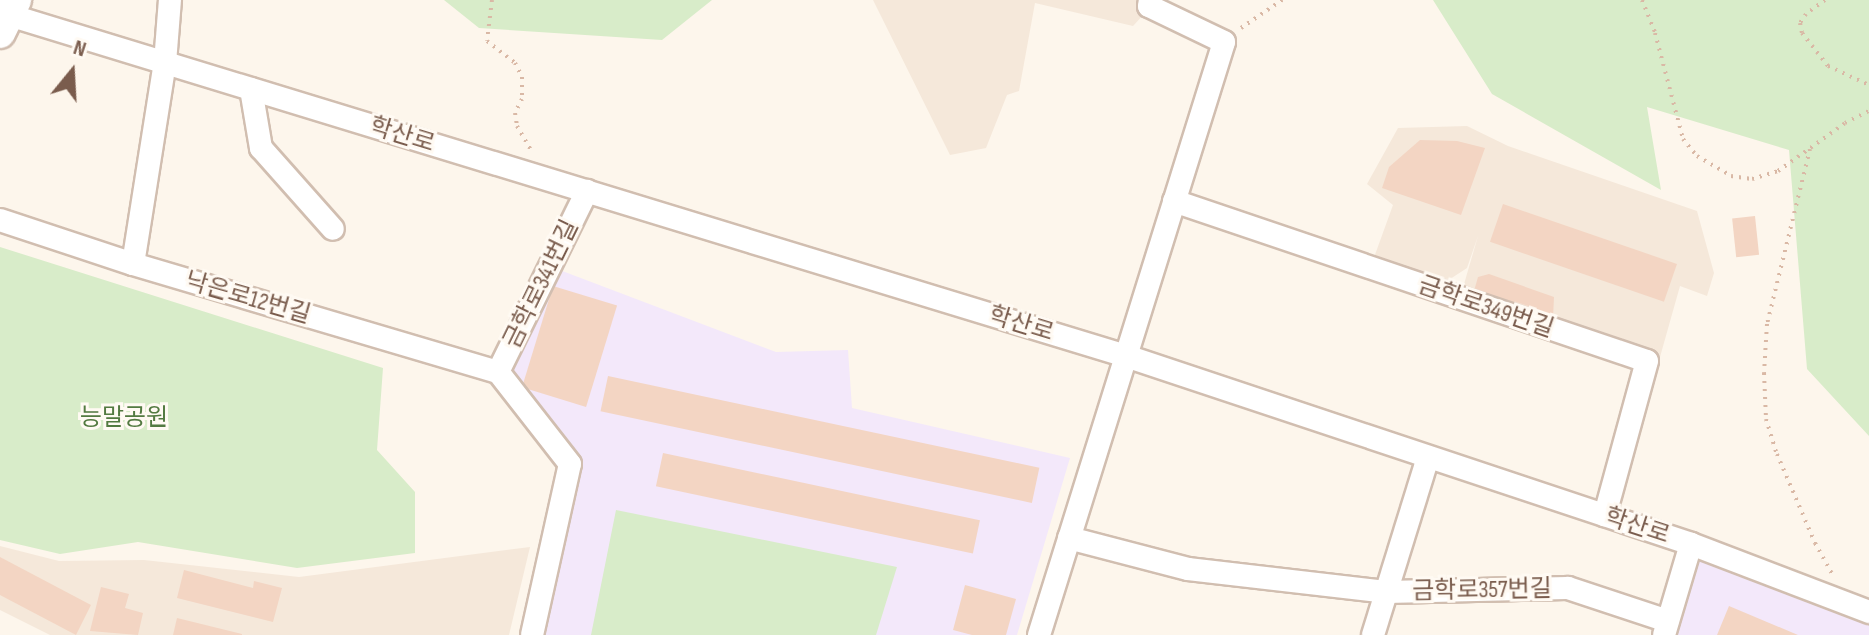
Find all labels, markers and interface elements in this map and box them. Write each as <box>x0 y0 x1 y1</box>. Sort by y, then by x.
north arrow <box>32 32 112 112</box>
text: N <box>70 34 89 63</box>
street label: 학산로 <box>366 112 438 158</box>
street label: 금학로341번길 <box>498 215 584 353</box>
street label: 낙은로12번길 <box>182 266 314 330</box>
street label: 금학로349번길 <box>1415 270 1557 344</box>
street label: 학산로 <box>985 301 1057 347</box>
park label: 능말공원 <box>80 404 168 432</box>
street label: 학산로 <box>1601 502 1673 550</box>
street label: 금학로357번길 <box>1412 574 1552 606</box>

